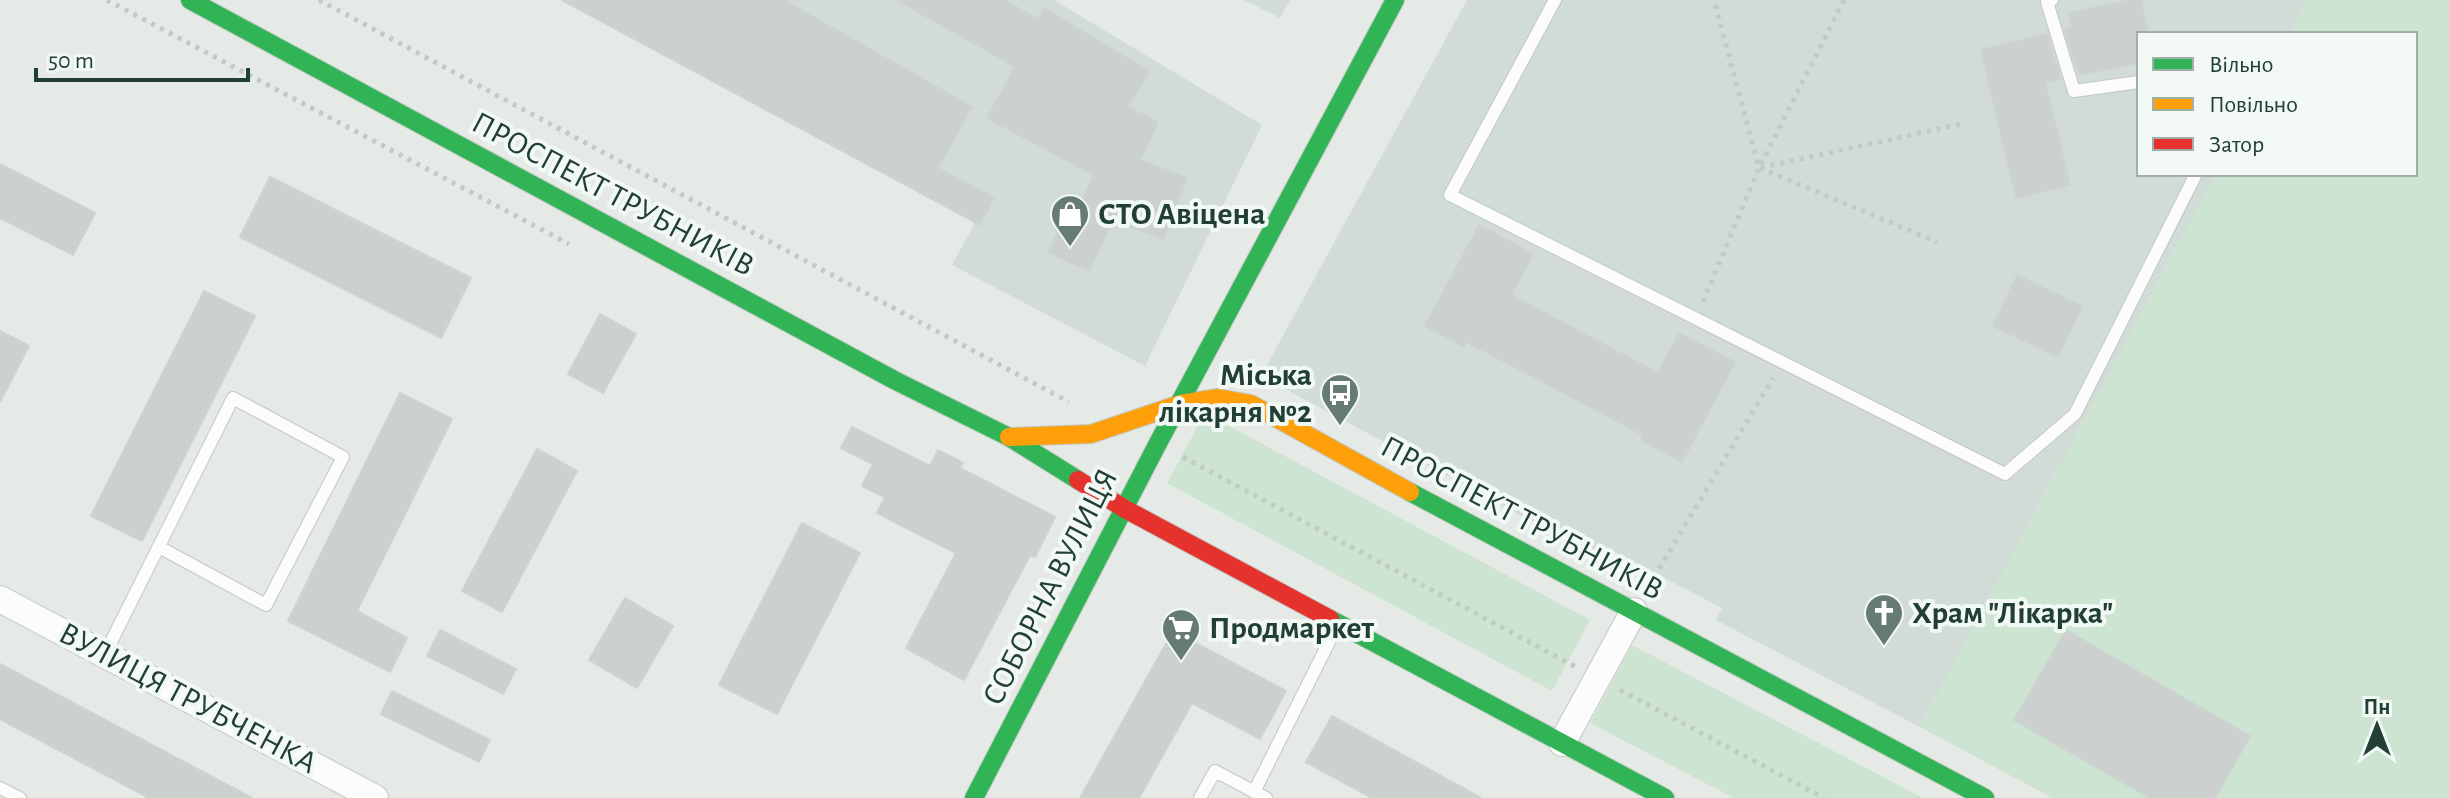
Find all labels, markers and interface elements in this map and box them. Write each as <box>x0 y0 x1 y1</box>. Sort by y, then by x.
scale bar <box>36 32 248 82</box>
legend <box>2137 32 2417 176</box>
text: 50 m <box>48 49 94 73</box>
text: Вільно <box>2209 53 2274 77</box>
text: Повільно <box>2209 93 2298 117</box>
street label: ПРОСПЕКТ ТРУБНИКІВ <box>467 106 759 282</box>
text: Затор <box>2209 133 2264 157</box>
shop icon: СТО Авіцена <box>1049 193 1091 248</box>
place label: СТО Авіцена <box>1098 198 1265 230</box>
place label: Міська лікарня №2 <box>1159 359 1312 428</box>
bus stop icon: Міська лікарня №2 <box>1319 372 1361 427</box>
street label: ПРОСПЕКТ ТРУБНИКІВ <box>1376 430 1668 606</box>
street label: СОБОРНА ВУЛИЦЯ <box>977 464 1123 710</box>
church icon: Храм "Лікарка" <box>1863 592 1905 647</box>
place label: Храм "Лікарка" <box>1912 597 2113 629</box>
supermarket icon: Продмаркет <box>1160 607 1202 662</box>
place label: Продмаркет <box>1209 612 1375 644</box>
street label: ВУЛИЦЯ ТРУБЧЕНКА <box>54 617 322 780</box>
north arrow <box>2337 686 2417 766</box>
text: Пн <box>2364 696 2390 718</box>

